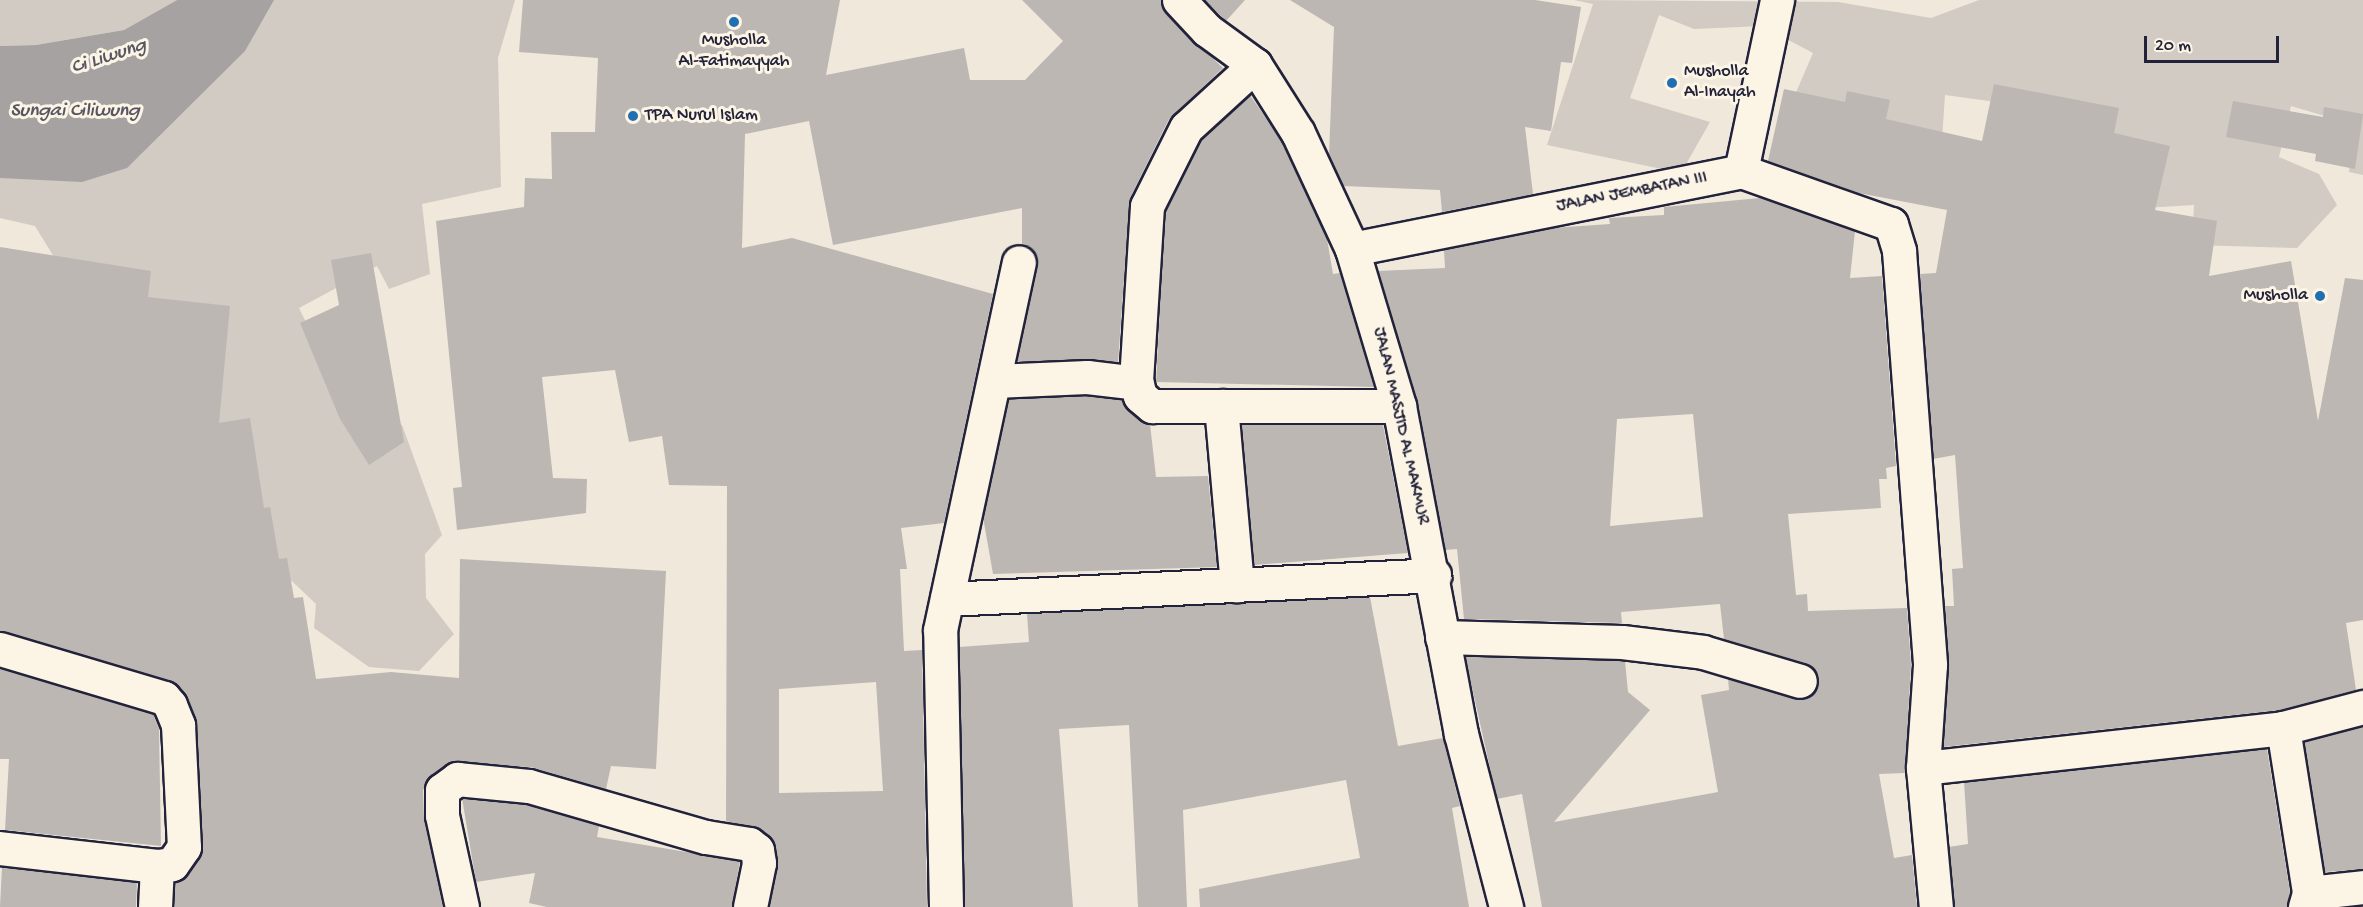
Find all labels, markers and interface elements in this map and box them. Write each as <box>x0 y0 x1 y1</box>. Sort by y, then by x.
marker: Musholla Al-Fatimayyah <box>727 15 741 29</box>
scale bar <box>2147 24 2282 62</box>
place label: Musholla Al-Fatimayyah <box>679 31 789 74</box>
water label: Ci Liwung <box>69 34 149 80</box>
text: 20 m <box>2155 36 2191 57</box>
place label: Musholla Al-Inayah <box>1684 62 1756 104</box>
marker: Musholla Al-Inayah <box>1665 76 1679 90</box>
water label: Sungai Ciliwung <box>10 99 140 123</box>
place label: TPA Nurul Islam <box>645 105 758 127</box>
marker: TPA Nurul Islam <box>626 109 640 123</box>
street label: JALAN JEMBATAN III <box>1555 168 1709 218</box>
place label: Musholla <box>2244 285 2308 307</box>
marker: Musholla <box>2313 289 2327 303</box>
street label: JALAN MASJID AL MAKMUR <box>1367 325 1433 527</box>

